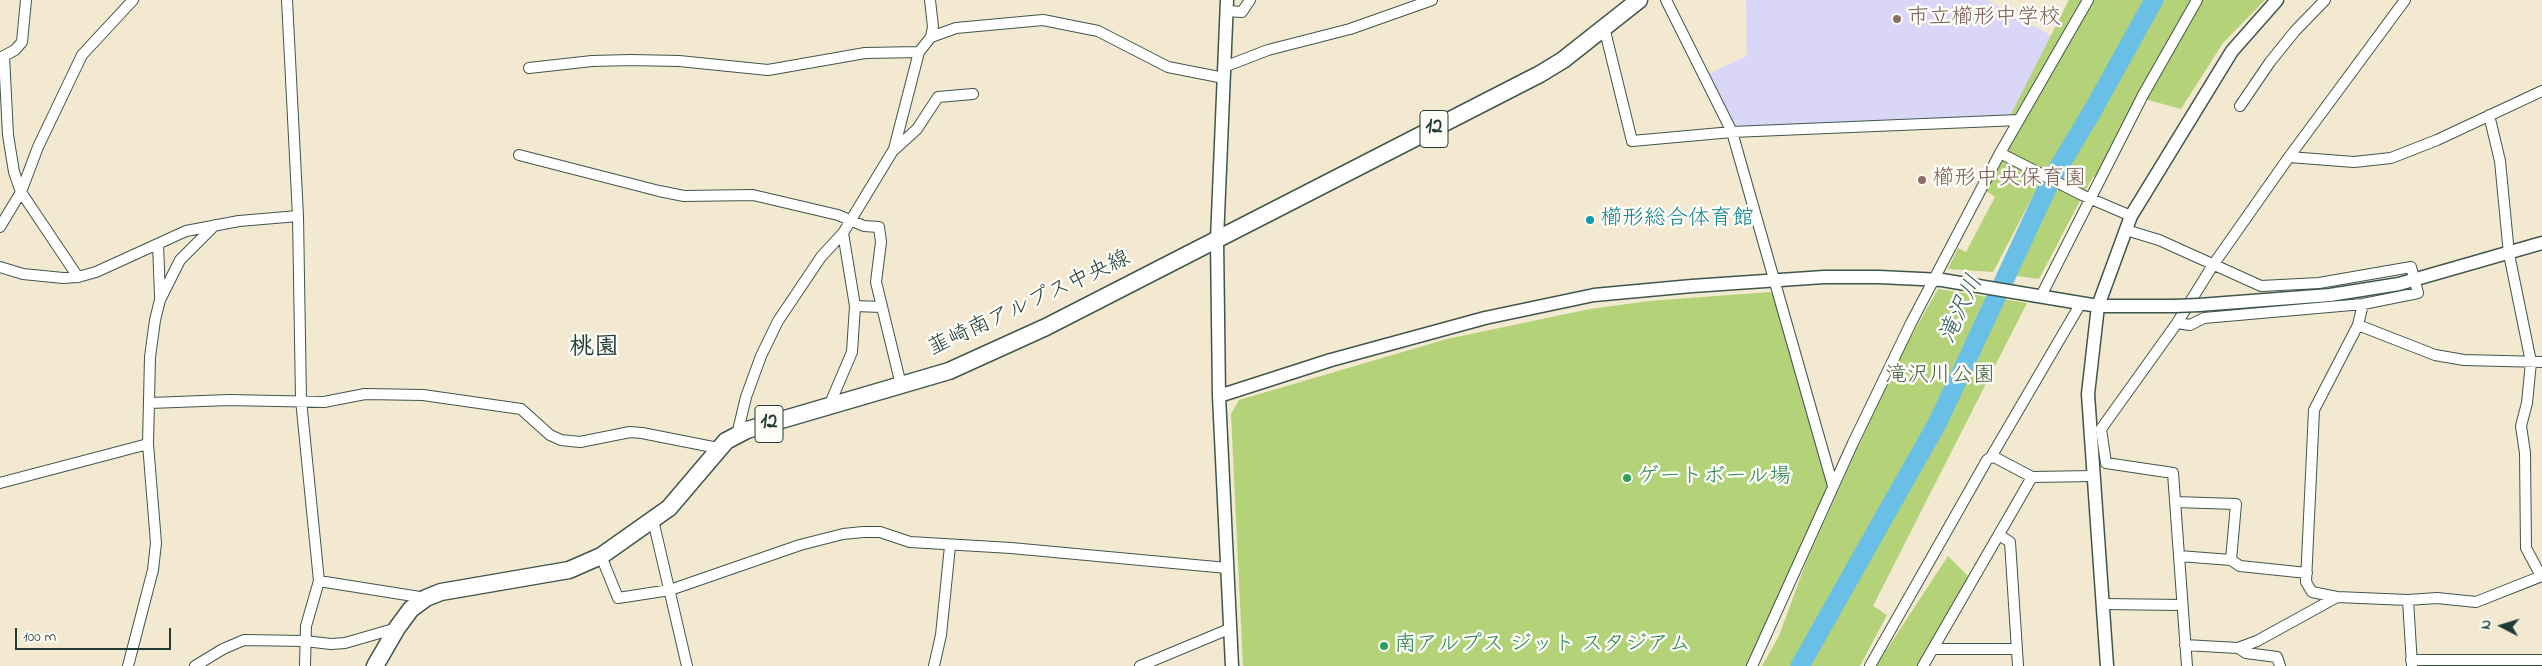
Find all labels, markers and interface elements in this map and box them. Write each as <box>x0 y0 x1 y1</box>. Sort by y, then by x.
place label: 市立櫛形中学校 <box>1907 6 2061 32</box>
marker: 市立櫛形中学校 <box>1891 13 1903 25</box>
road number: 12 <box>1420 110 1448 148</box>
place label: 櫛形中央保育園 <box>1932 167 2086 193</box>
marker: 櫛形中央保育園 <box>1916 174 1928 186</box>
place label: 櫛形総合体育館 <box>1600 207 1754 233</box>
marker: 櫛形総合体育館 <box>1584 214 1596 226</box>
street label: 韮崎南アルプス中央線 <box>925 247 1135 363</box>
water label: 滝沢川 <box>1935 271 1991 349</box>
district label: 桃園 <box>569 335 619 365</box>
park label: 滝沢川公園 <box>1885 364 1995 390</box>
road number: 12 <box>755 406 783 442</box>
place label: ゲートボール場 <box>1637 465 1791 491</box>
marker: ゲートボール場 <box>1621 472 1633 484</box>
north arrow <box>2477 601 2527 651</box>
scale bar <box>18 618 174 650</box>
text: N <box>2476 619 2497 630</box>
text: 100 m <box>23 626 56 648</box>
place label: 南アルプス ジット スタジアム <box>1394 633 1691 659</box>
marker: 南アルプス ジット スタジアム <box>1378 640 1390 652</box>

